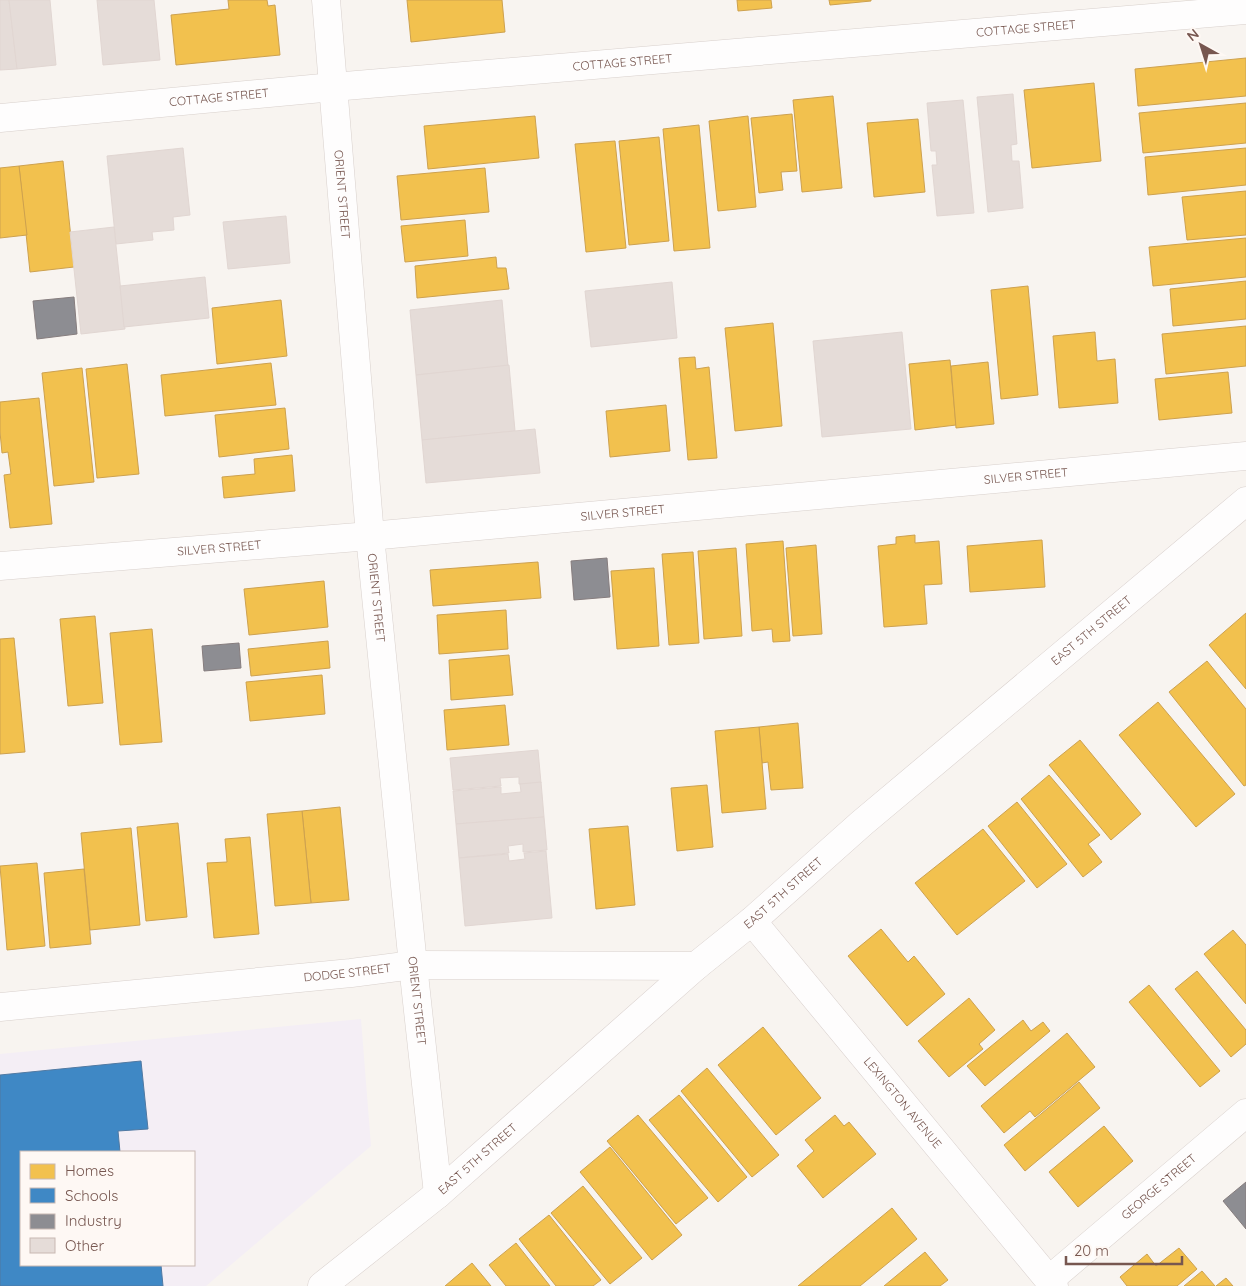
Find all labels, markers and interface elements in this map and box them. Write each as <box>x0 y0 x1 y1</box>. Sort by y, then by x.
street label: COTTAGE STREET <box>976 16 1077 40</box>
north arrow <box>1176 20 1226 70</box>
text: N <box>1183 25 1202 45</box>
street label: COTTAGE STREET <box>572 50 673 74</box>
street label: COTTAGE STREET <box>168 85 270 109</box>
street label: ORIENT STREET <box>331 149 354 239</box>
street label: SILVER STREET <box>983 464 1069 487</box>
street label: SILVER STREET <box>580 501 666 524</box>
street label: SILVER STREET <box>176 537 262 559</box>
street label: ORIENT STREET <box>365 553 389 643</box>
street label: EAST 5TH STREET <box>1048 592 1134 668</box>
street label: EAST 5TH STREET <box>740 854 825 932</box>
street label: ORIENT STREET <box>405 956 430 1046</box>
street label: DODGE STREET <box>303 960 392 985</box>
street label: LEXINGTON AVENUE <box>861 1054 945 1151</box>
street label: EAST 5TH STREET <box>435 1120 520 1197</box>
street label: GEORGE STREET <box>1118 1150 1199 1223</box>
legend <box>20 1151 195 1266</box>
text: Homes <box>65 1161 114 1180</box>
text: Schools <box>65 1186 118 1205</box>
text: Industry <box>65 1211 122 1230</box>
scale bar <box>1066 1234 1182 1266</box>
text: Other <box>65 1236 105 1255</box>
text: 20 m <box>1074 1241 1109 1260</box>

